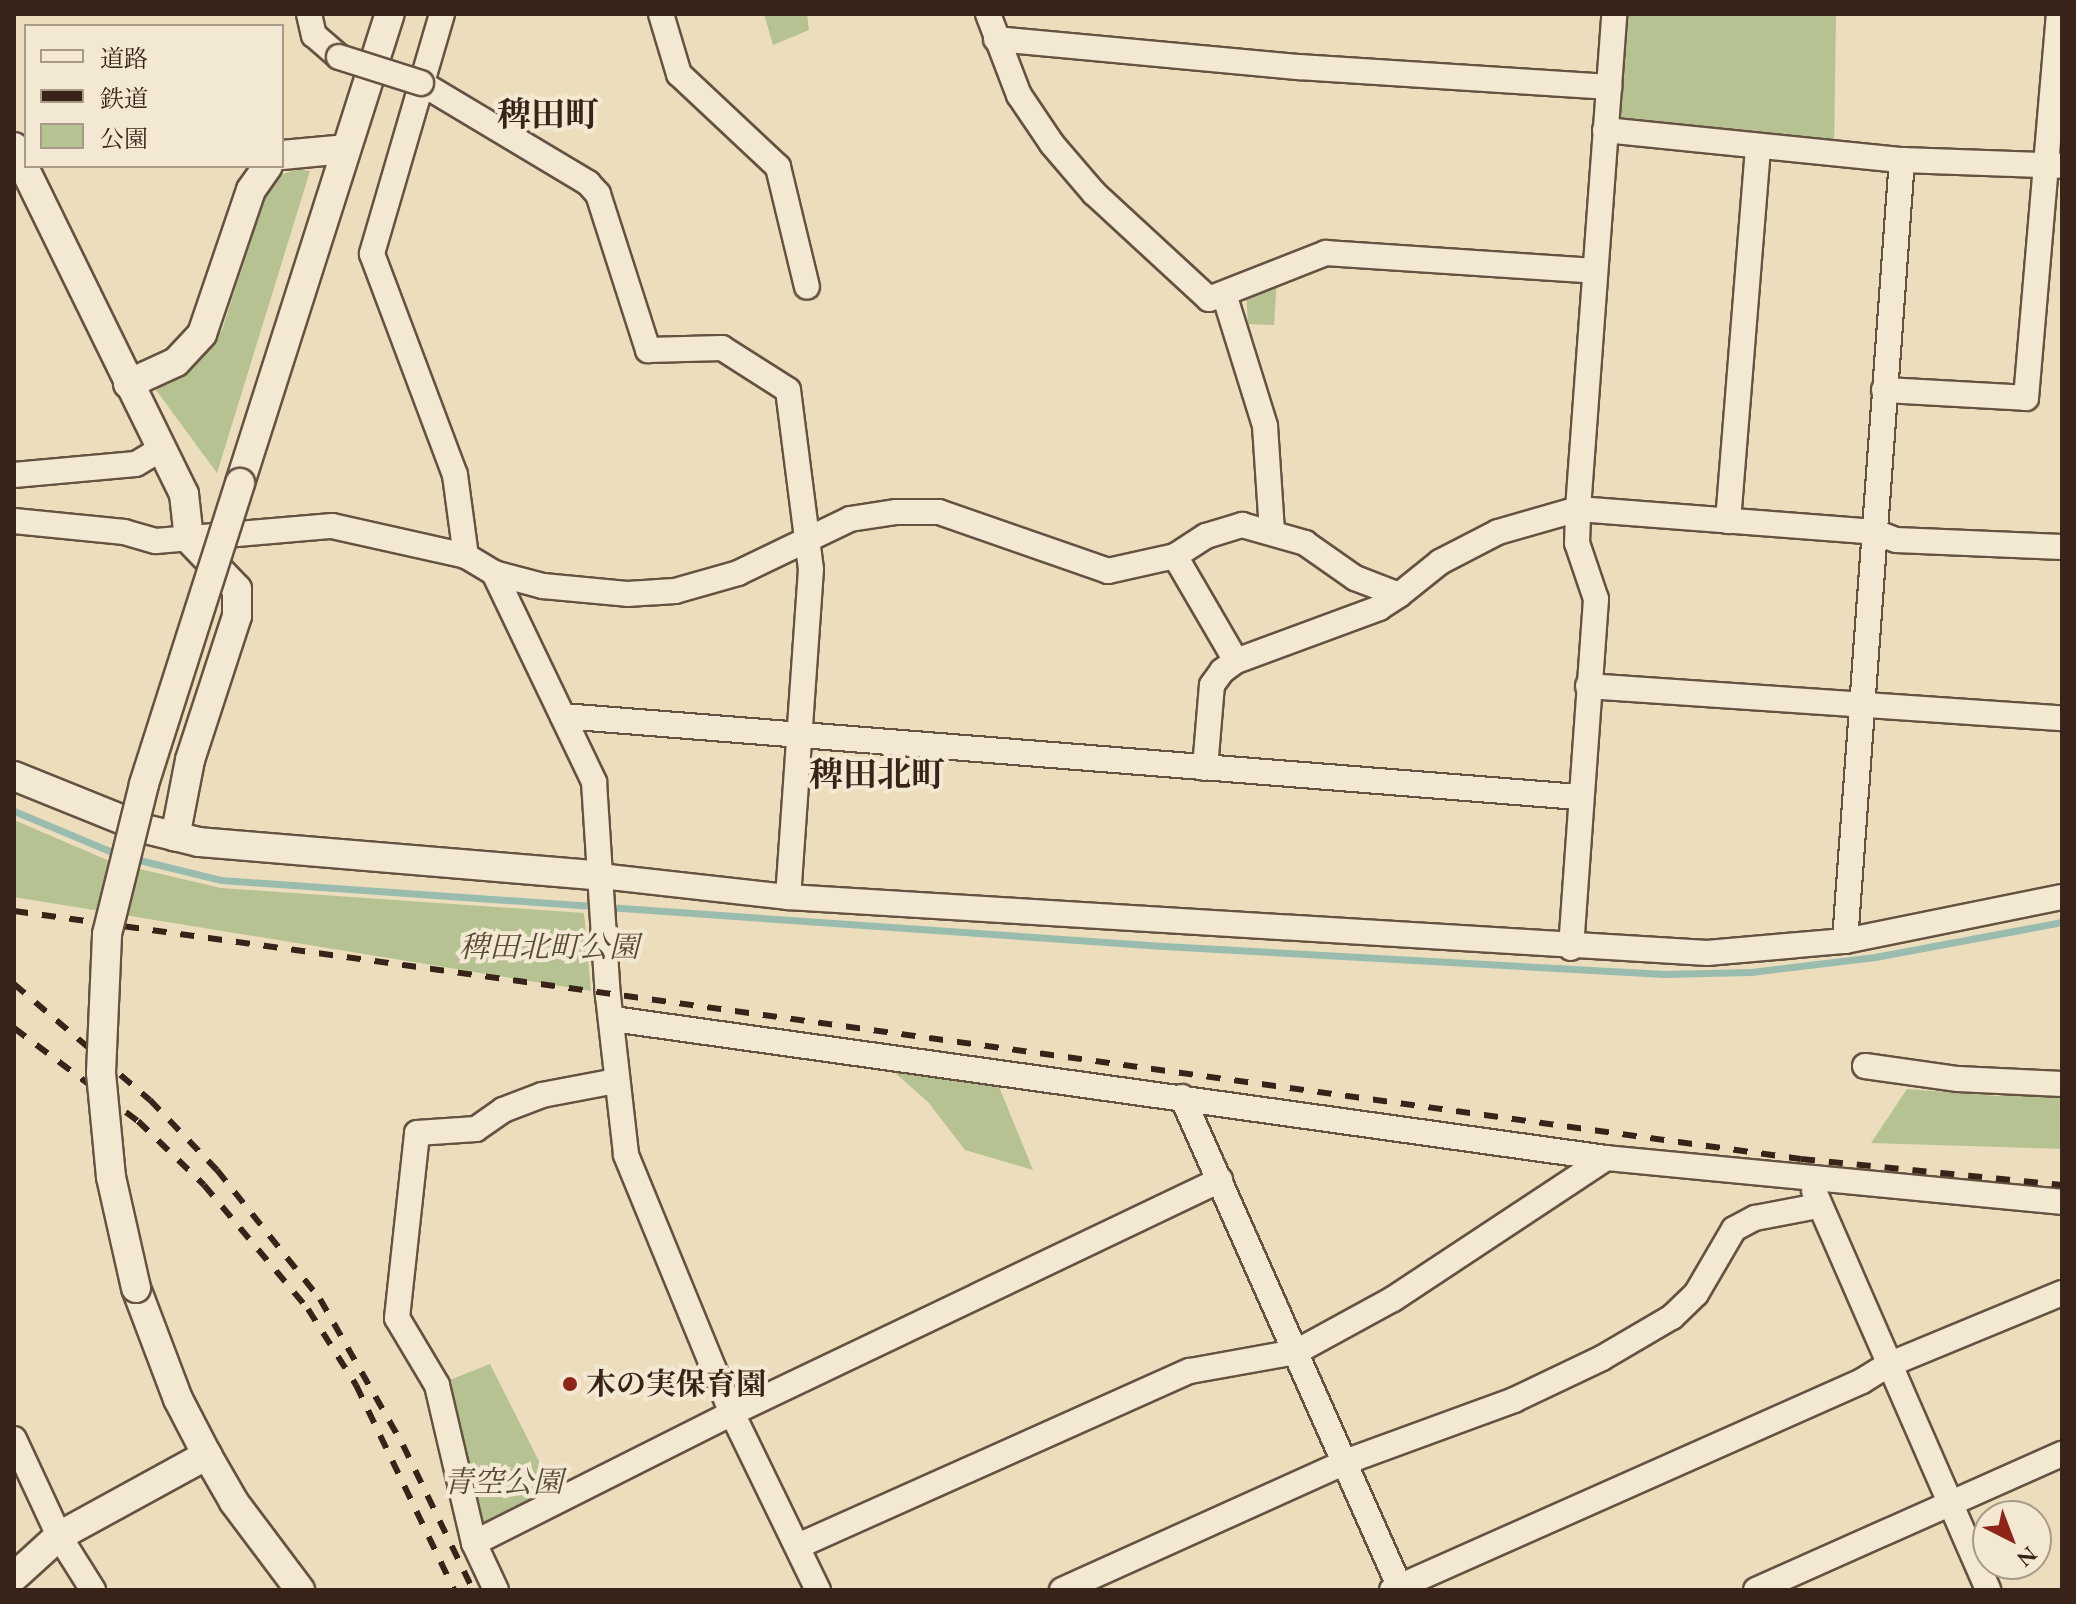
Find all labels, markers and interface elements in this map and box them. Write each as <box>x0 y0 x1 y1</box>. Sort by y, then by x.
legend <box>24 24 284 168</box>
text: 道路 <box>100 43 148 74</box>
text: 鉄道 <box>100 83 148 114</box>
district label: 稗田町 <box>497 95 599 135</box>
text: 公園 <box>100 123 148 154</box>
district label: 稗田北町 <box>809 755 945 795</box>
park label: 稗田北町公園 <box>459 929 639 965</box>
place label: 木の実保育園 <box>586 1366 766 1402</box>
marker: 木の実保育園 <box>561 1375 579 1393</box>
park label: 青空公園 <box>443 1464 563 1500</box>
north arrow <box>1972 1500 2052 1580</box>
text: N <box>2011 1540 2043 1573</box>

